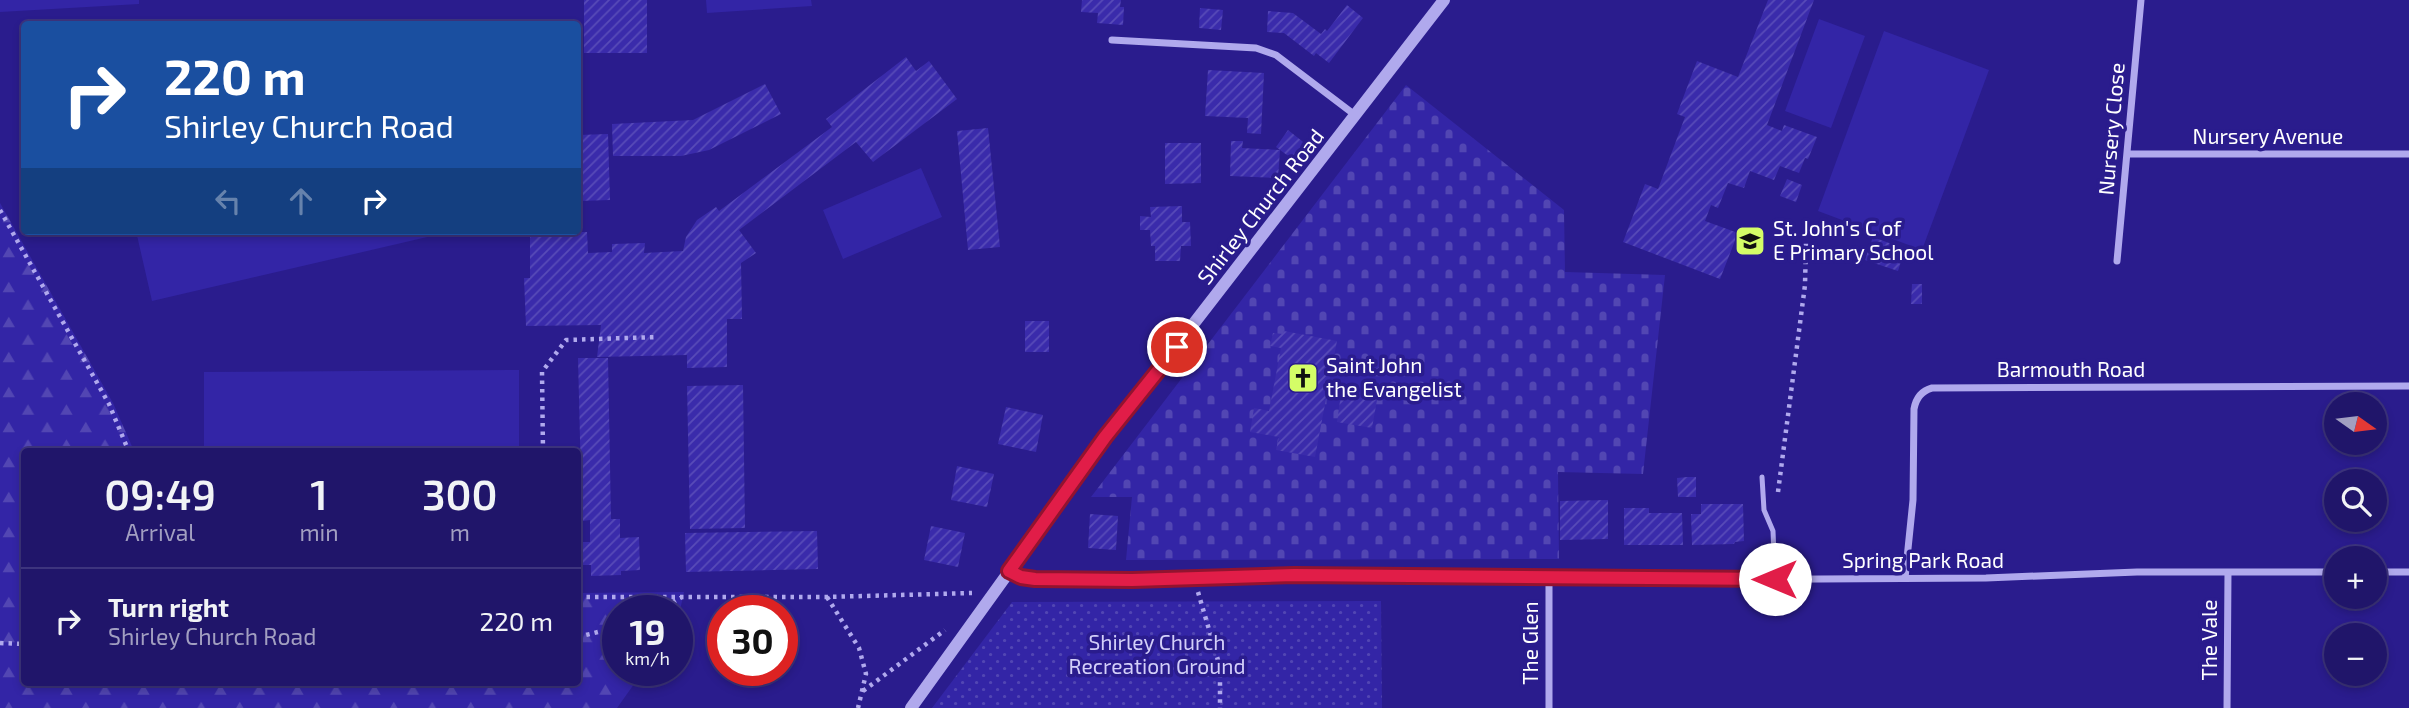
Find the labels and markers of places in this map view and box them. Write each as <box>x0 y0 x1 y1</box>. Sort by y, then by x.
place label: St. John's C of E Primary School <box>1773 215 1934 264</box>
school or university icon: St. John's C of E Primary School <box>1733 224 1767 258</box>
pin <box>1147 317 1207 377</box>
place label: Saint John the Evangelist <box>1326 352 1462 401</box>
church icon: Saint John the Evangelist <box>1286 361 1320 395</box>

